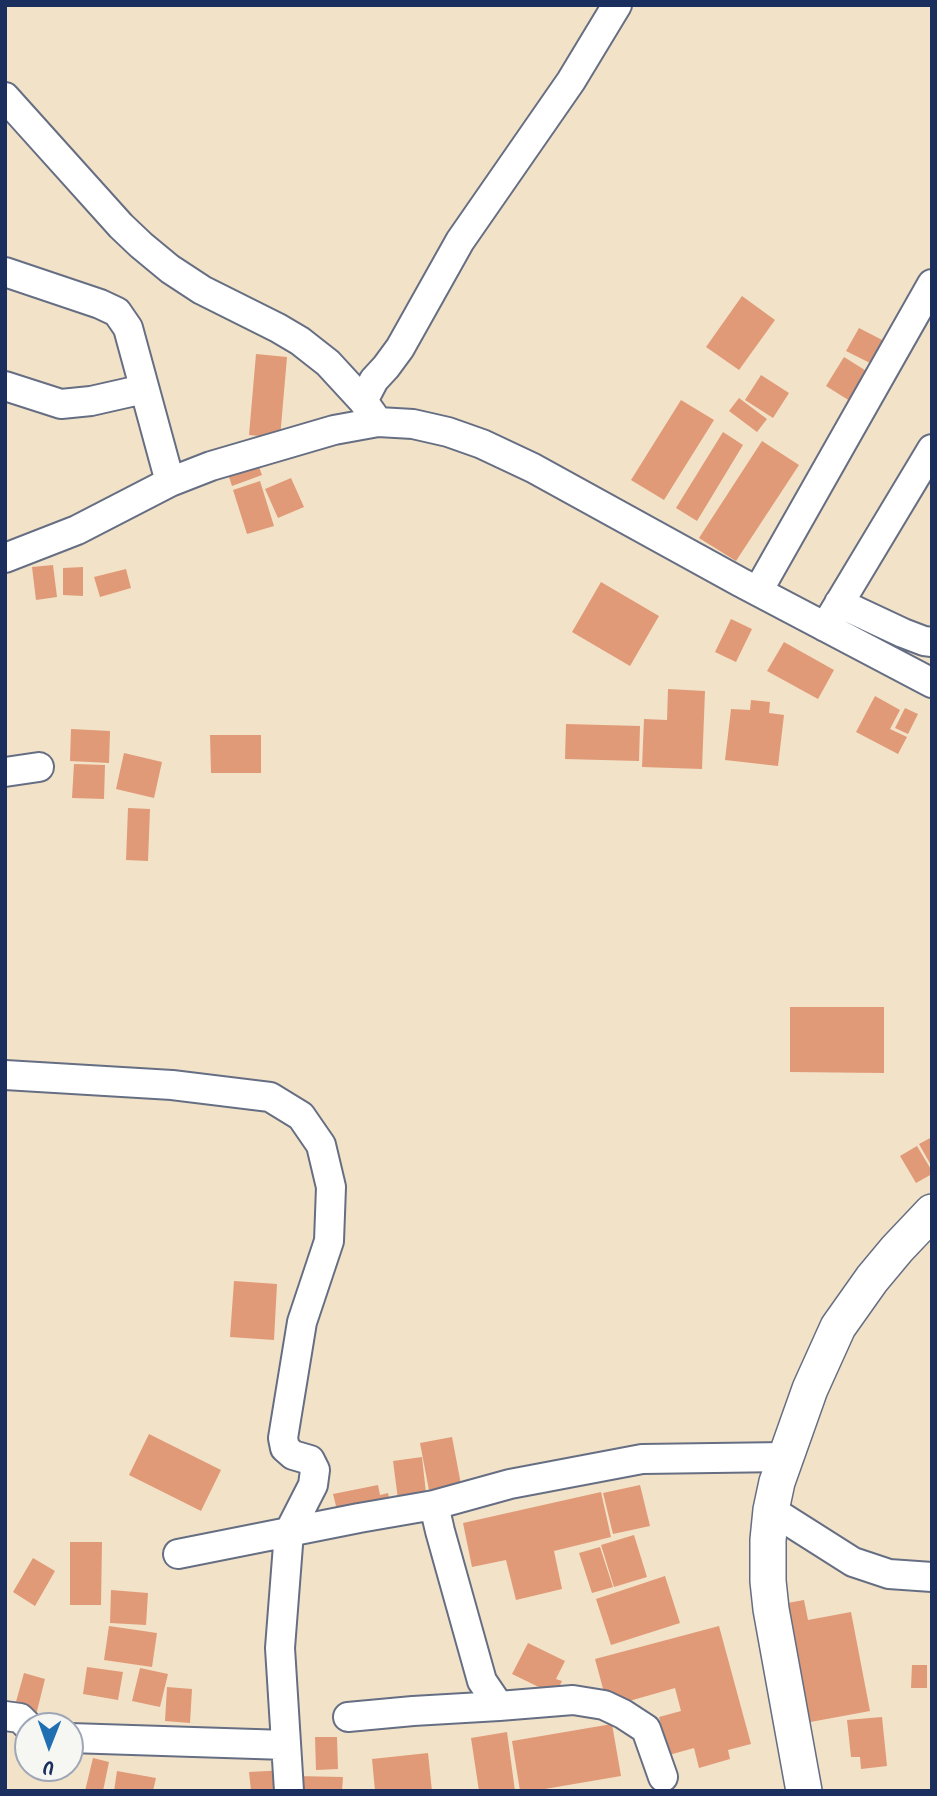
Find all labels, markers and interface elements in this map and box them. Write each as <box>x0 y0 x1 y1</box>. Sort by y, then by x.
north arrow <box>14 1712 84 1782</box>
text: U <box>43 1751 55 1781</box>

